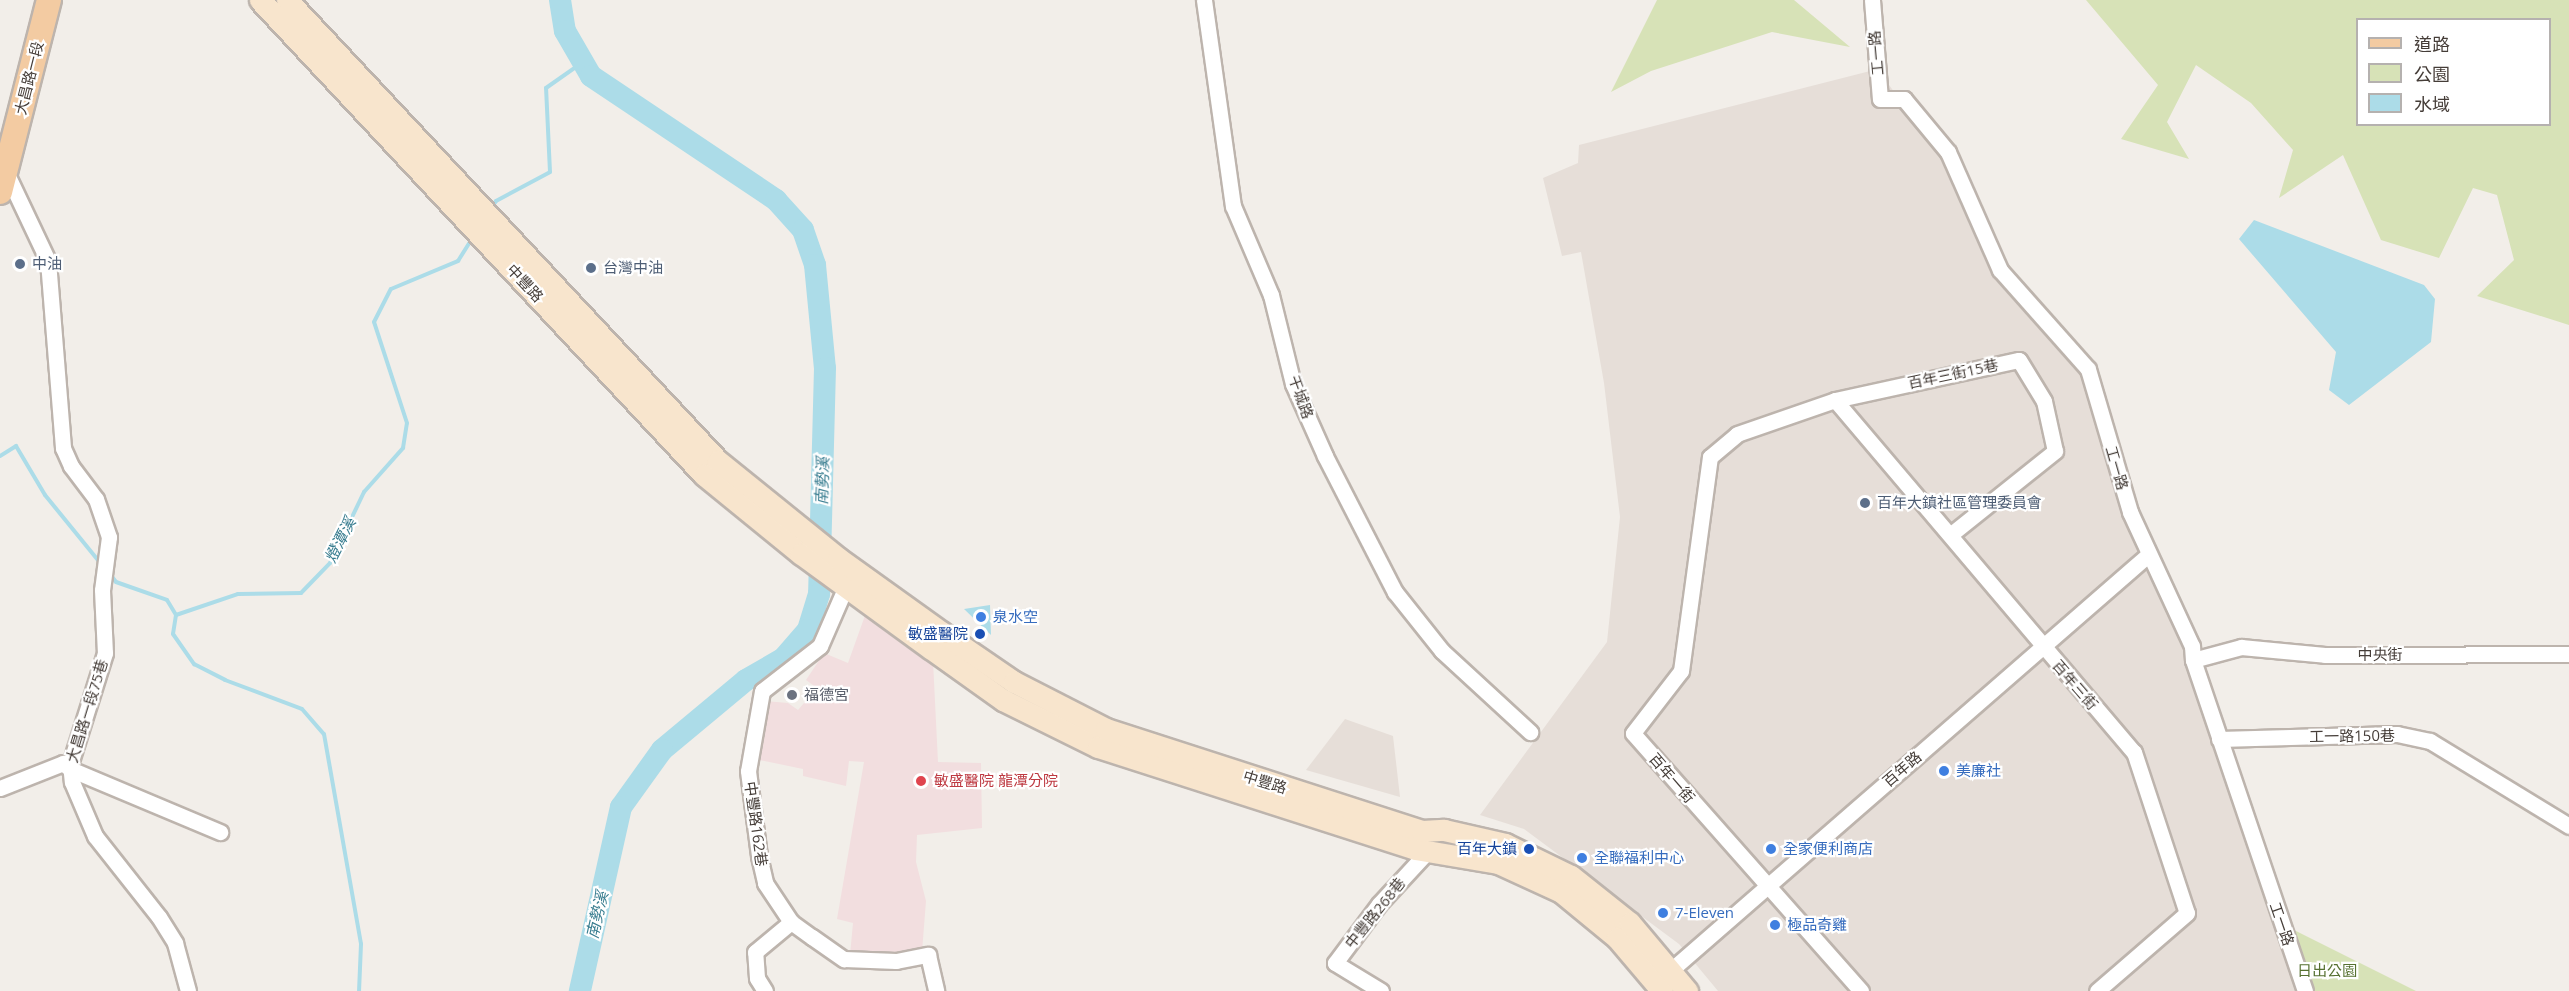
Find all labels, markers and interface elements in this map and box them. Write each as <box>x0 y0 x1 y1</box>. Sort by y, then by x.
legend <box>2356 18 2551 126</box>
street label: 工一路 <box>1865 30 1887 76</box>
text: 道路 <box>2414 32 2450 56</box>
street label: 大昌路一段 <box>11 39 47 117</box>
text: 公園 <box>2414 62 2450 86</box>
text: 水域 <box>2414 92 2450 116</box>
place label: 中油 <box>32 255 62 273</box>
marker: 中油 <box>13 257 27 271</box>
place label: 台灣中油 <box>603 259 663 277</box>
street label: 中豐路 <box>503 260 547 306</box>
marker: 台灣中油 <box>584 261 598 275</box>
street label: 百年三街15巷 <box>1906 356 2000 392</box>
street label: 干城路 <box>1285 373 1317 421</box>
street label: 工一路 <box>2102 444 2132 492</box>
water label: 南勢溪 <box>812 457 832 505</box>
place label: 百年大鎮社區管理委員會 <box>1877 494 2042 512</box>
marker: 百年大鎮社區管理委員會 <box>1858 496 1872 510</box>
water label: 燈潭溪 <box>321 514 359 566</box>
place label: 泉水空 <box>993 608 1038 626</box>
marker: 泉水空 <box>974 610 988 624</box>
place label: 敏盛醫院 <box>908 625 968 643</box>
marker: 敏盛醫院 <box>973 627 987 641</box>
street label: 中央街 <box>2358 646 2402 664</box>
street label: 百年三街 <box>2049 656 2101 714</box>
street label: 大昌路一段75巷 <box>63 657 111 765</box>
place label: 福德宮 <box>804 686 849 704</box>
marker: 福德宮 <box>785 688 799 702</box>
street label: 工一路150巷 <box>2309 726 2395 746</box>
street label: 百年路 <box>1879 747 1925 791</box>
street label: 百年一街 <box>1646 749 1698 807</box>
place label: 美廉社 <box>1956 762 2001 780</box>
marker: 美廉社 <box>1937 764 1951 778</box>
street label: 中豐路 <box>1241 767 1289 797</box>
marker: 敏盛醫院 龍潭分院 <box>912 772 930 790</box>
place label: 敏盛醫院 龍潭分院 <box>934 772 1058 790</box>
street label: 中豐路162巷 <box>741 780 771 868</box>
place label: 百年大鎮 <box>1457 840 1517 858</box>
place label: 全家便利商店 <box>1783 840 1873 858</box>
marker: 百年大鎮 <box>1522 842 1536 856</box>
marker: 全家便利商店 <box>1764 842 1778 856</box>
place label: 全聯福利中心 <box>1594 849 1684 867</box>
marker: 全聯福利中心 <box>1575 851 1589 865</box>
street label: 中豐路268巷 <box>1341 874 1409 952</box>
water label: 南勢溪 <box>582 889 612 941</box>
street label: 工一路 <box>2266 900 2298 948</box>
place label: 7-Eleven <box>1675 904 1734 922</box>
marker: 7-Eleven <box>1656 906 1670 920</box>
place label: 極品奇雞 <box>1787 916 1847 934</box>
marker: 極品奇雞 <box>1768 918 1782 932</box>
park label: 日出公園 <box>2297 962 2357 980</box>

